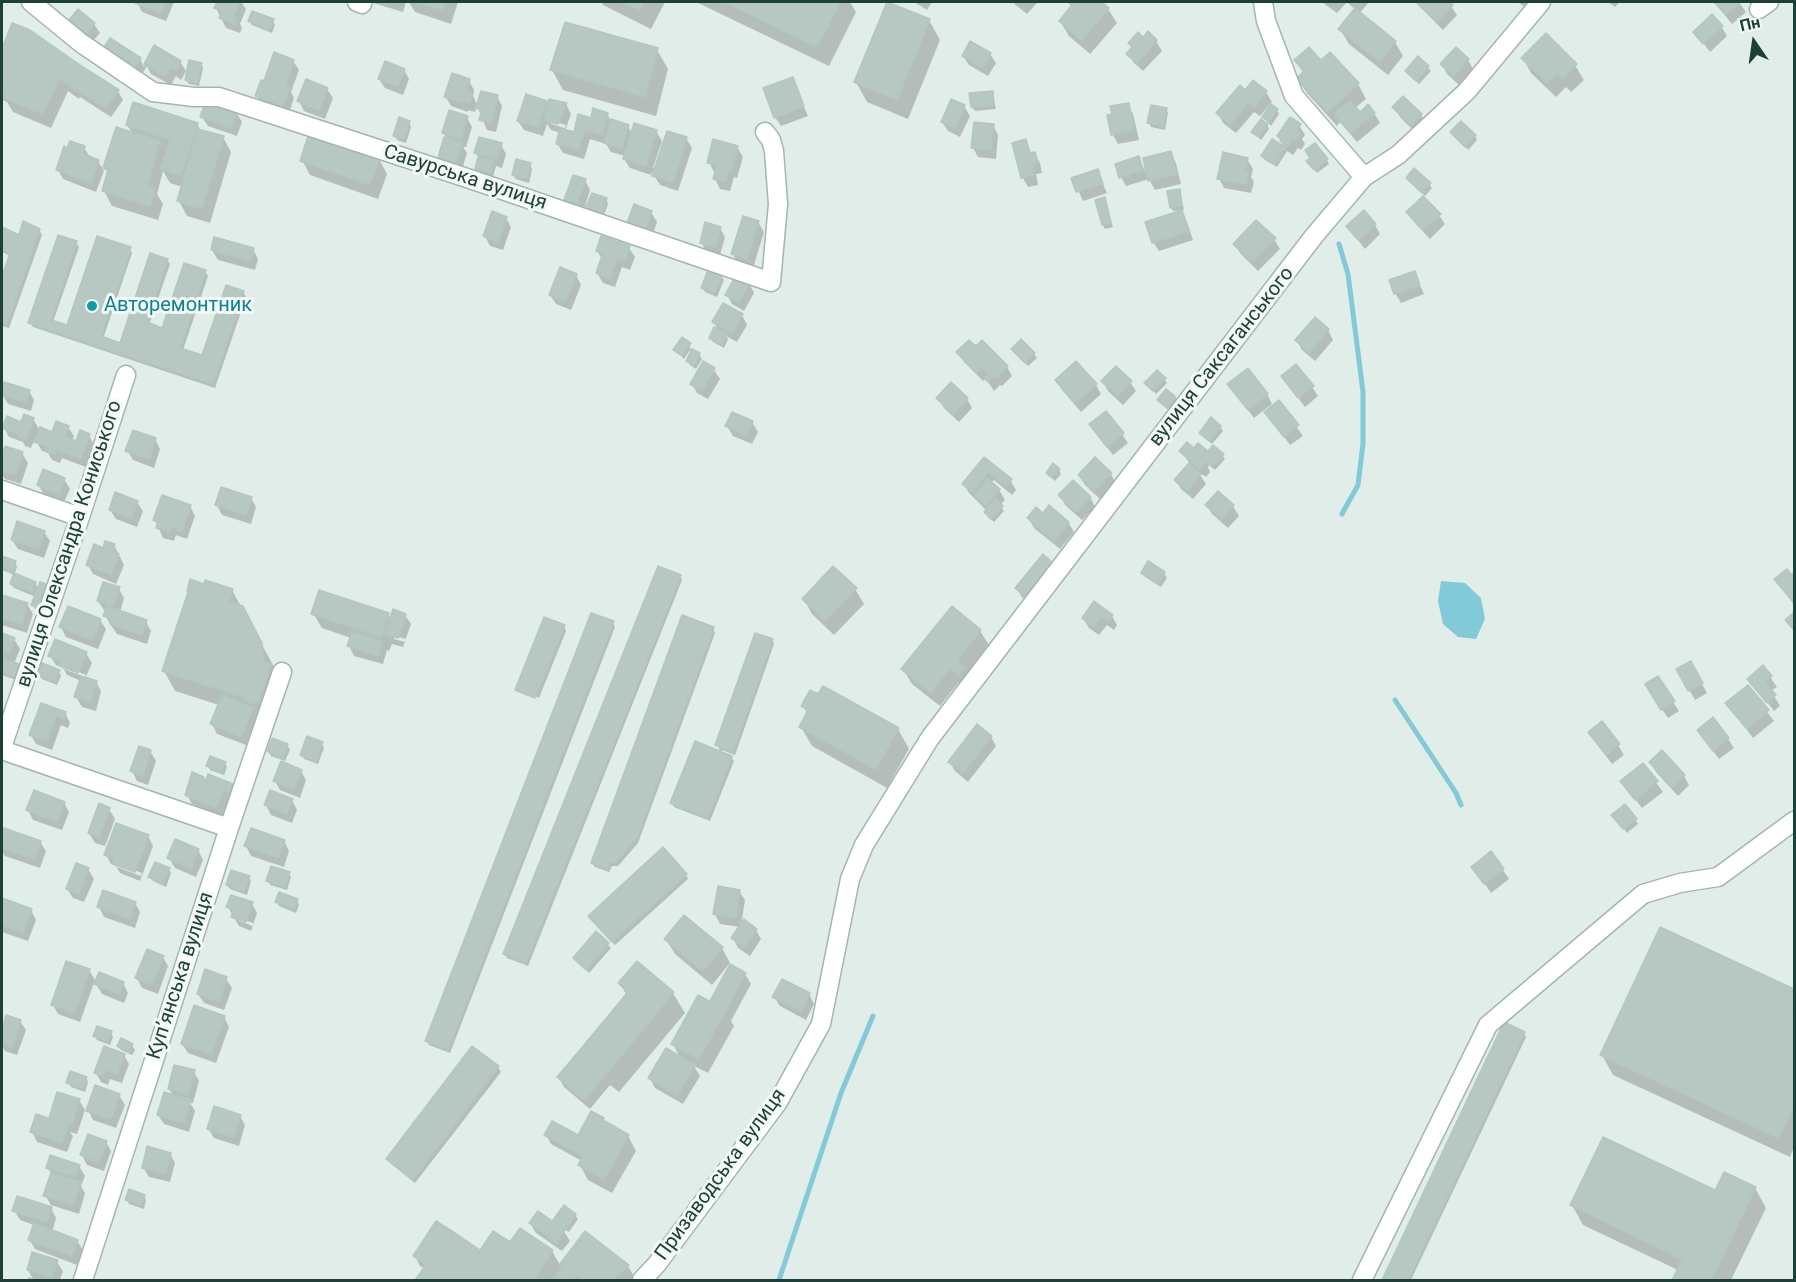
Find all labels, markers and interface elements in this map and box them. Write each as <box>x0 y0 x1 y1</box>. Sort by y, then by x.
north arrow <box>1724 12 1784 72</box>
text: Пн <box>1738 12 1762 36</box>
street label: Савурська вулиця <box>380 140 550 216</box>
street label: вулиця Саксаганського <box>1144 263 1300 451</box>
place label: Авторемонтник <box>104 294 252 318</box>
marker: Авторемонтник <box>85 299 99 313</box>
street label: вулиця Олександра Кониського <box>12 398 128 690</box>
street label: Купʼянська вулиця <box>143 889 219 1063</box>
street label: Призаводська вулиця <box>651 1084 791 1266</box>

